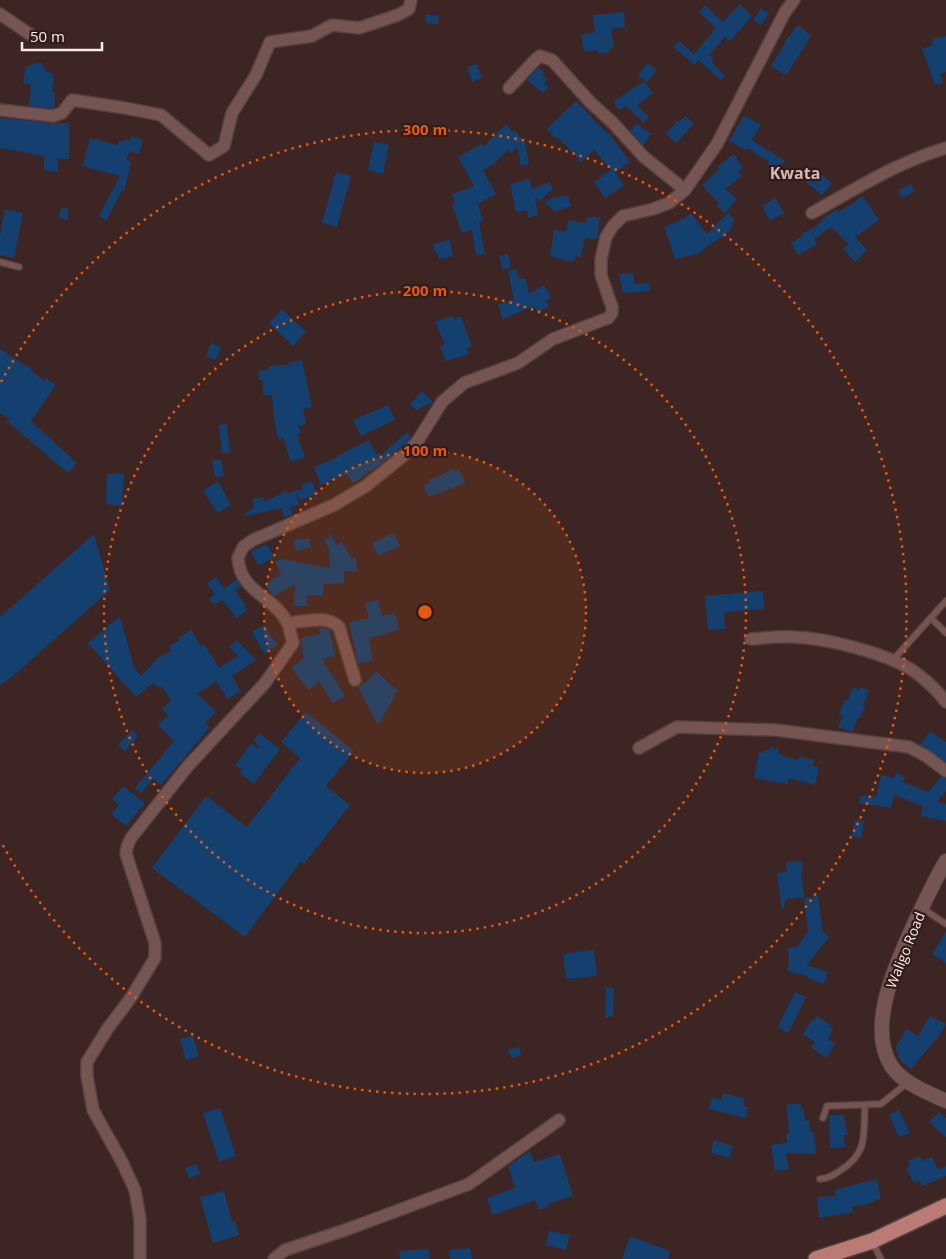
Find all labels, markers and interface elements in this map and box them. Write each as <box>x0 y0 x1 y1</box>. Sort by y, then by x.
scale bar <box>22 20 102 52</box>
text: 50 m <box>30 26 65 46</box>
text: 300 m <box>403 119 447 139</box>
district label: Kwata <box>770 162 820 184</box>
text: 200 m <box>403 280 447 300</box>
text: 100 m <box>403 440 447 460</box>
centre of rings <box>416 603 434 621</box>
street label: Waligo Road <box>881 909 929 991</box>

